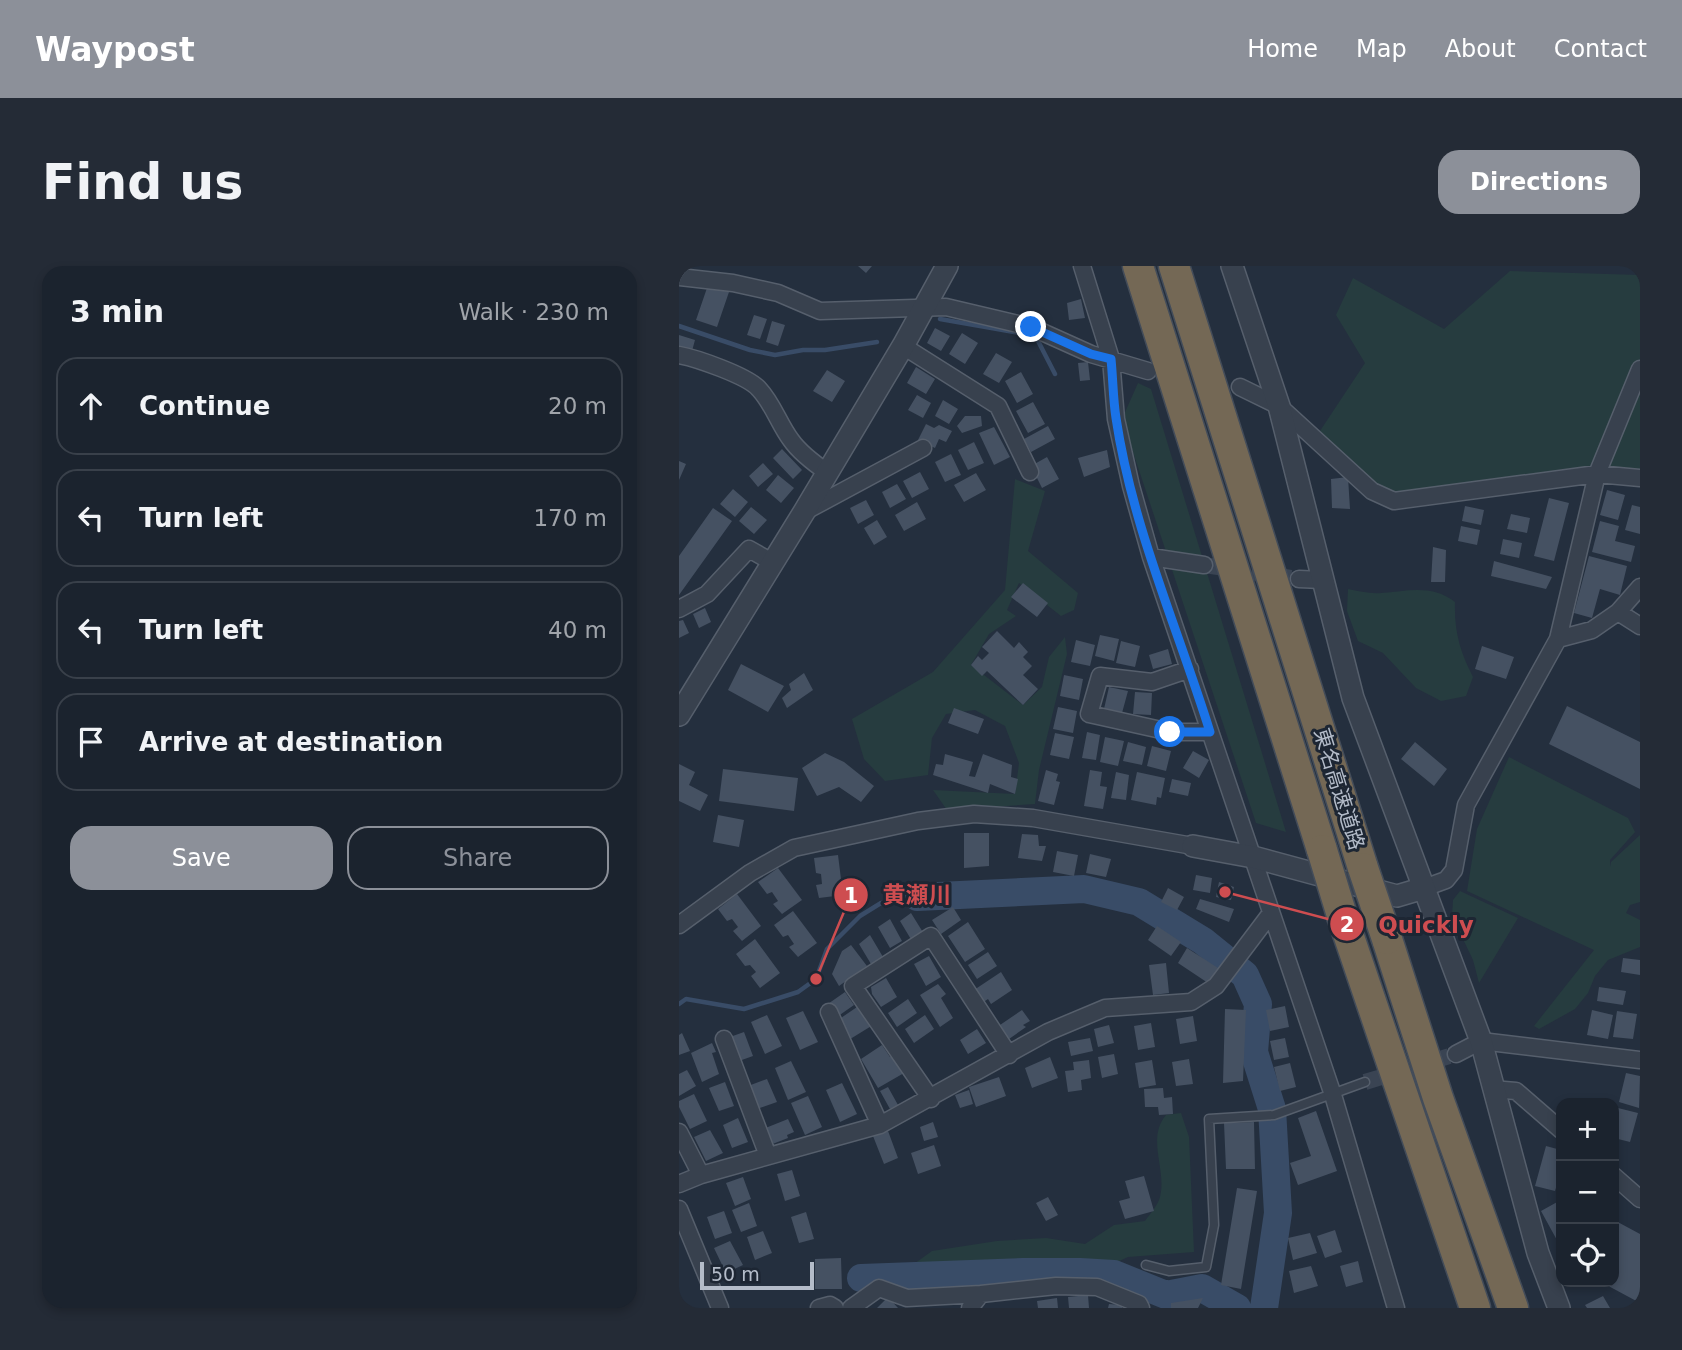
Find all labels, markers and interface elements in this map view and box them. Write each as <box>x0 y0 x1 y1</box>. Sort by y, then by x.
text: Waypost <box>35 30 195 69</box>
text: Home <box>1247 35 1318 63</box>
text: Map <box>1356 35 1407 63</box>
text: About <box>1445 35 1516 63</box>
text: Contact <box>1554 35 1647 63</box>
button: Directions <box>1438 150 1640 214</box>
text: Find us <box>42 154 243 211</box>
text: 3 min <box>70 294 164 329</box>
text: Walk · 230 m <box>458 299 609 325</box>
route end <box>1015 311 1046 342</box>
icon: ahead <box>72 387 110 425</box>
text: Continue <box>139 391 270 421</box>
text: 20 m <box>548 393 607 419</box>
icon: left <box>72 499 110 537</box>
text: Turn left <box>139 503 263 533</box>
text: 170 m <box>533 505 607 531</box>
icon: left <box>72 611 110 649</box>
text: Turn left <box>139 615 263 645</box>
text: 40 m <box>548 617 607 643</box>
route start <box>1154 716 1185 747</box>
icon: arrive <box>72 723 110 761</box>
street label: 東名高速道路 <box>1309 725 1369 853</box>
text: Arrive at destination <box>139 727 443 757</box>
button: Save <box>70 826 333 890</box>
button: Share <box>347 826 609 890</box>
callout: 黄瀬川 <box>833 873 965 917</box>
text: 黄瀬川 <box>883 882 952 908</box>
text: 1 <box>844 884 858 908</box>
callout: Quickly <box>1329 902 1488 946</box>
text: Quickly <box>1378 912 1474 938</box>
text: 2 <box>1340 913 1354 937</box>
map controls <box>1556 1098 1619 1287</box>
button: + <box>1556 1098 1619 1161</box>
button: − <box>1556 1161 1619 1224</box>
button: locate <box>1556 1224 1619 1287</box>
scale bar <box>700 1259 814 1291</box>
text: 50 m <box>711 1263 760 1285</box>

